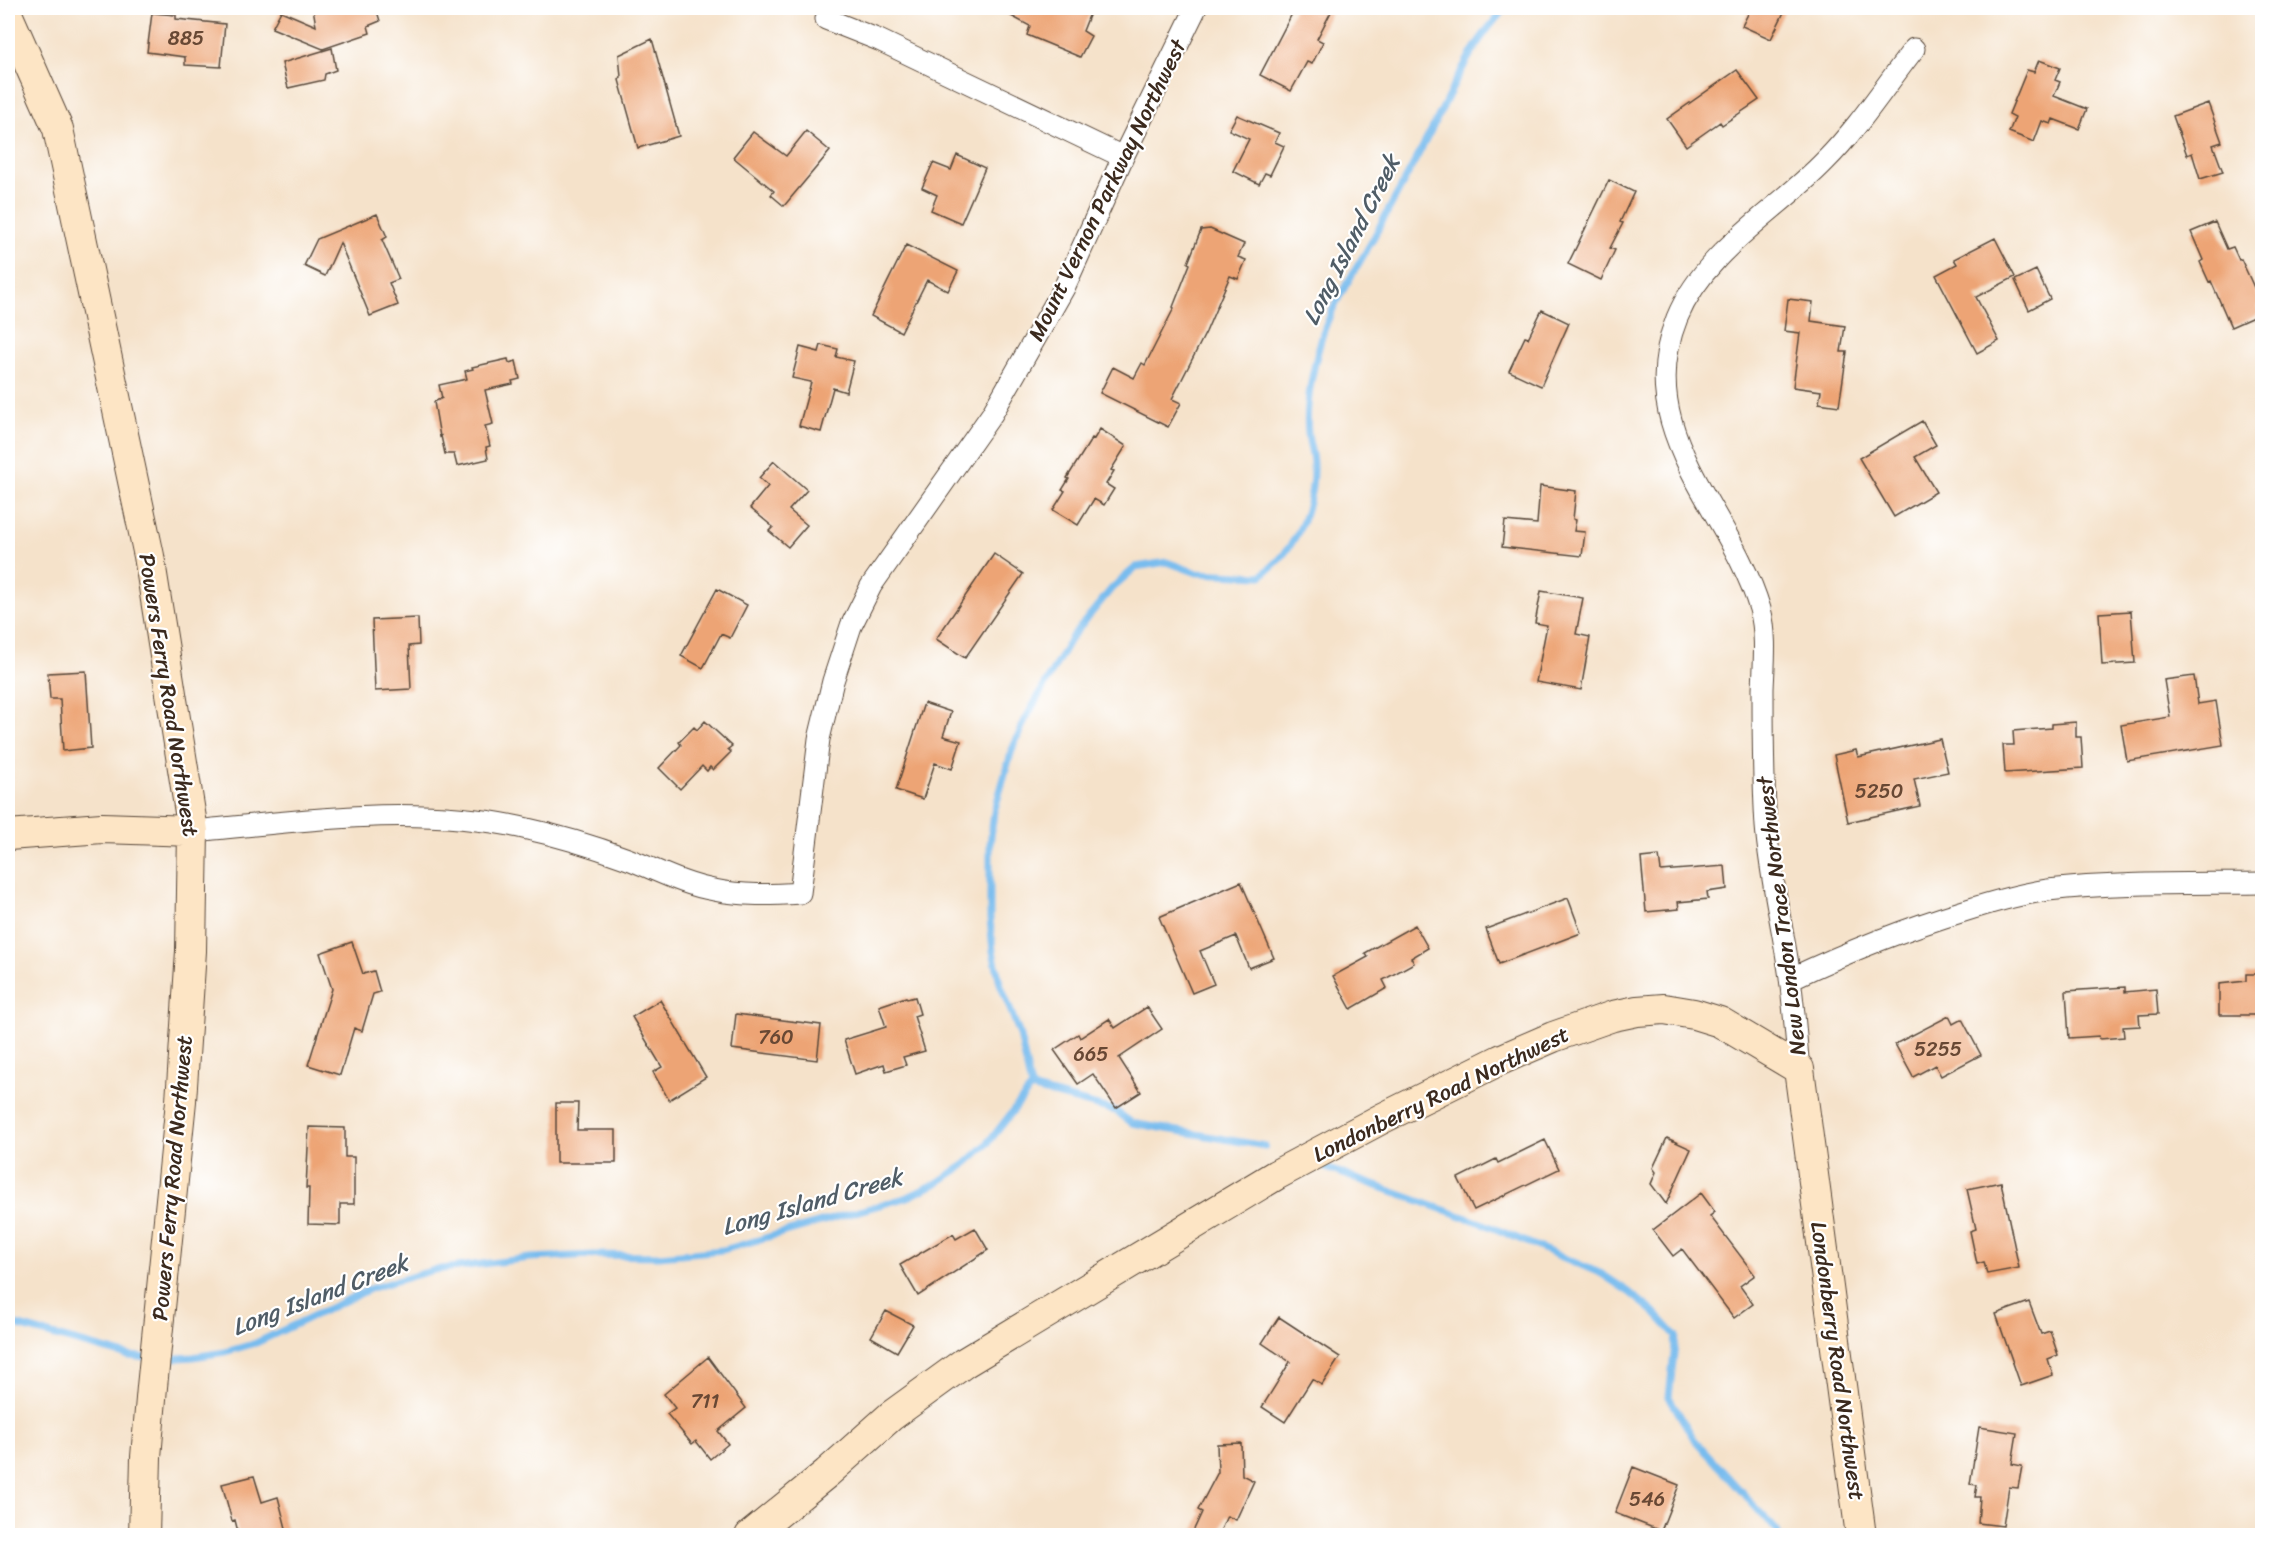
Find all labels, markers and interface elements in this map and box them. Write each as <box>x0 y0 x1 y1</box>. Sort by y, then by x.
house number: 885 <box>168 21 204 56</box>
street label: Mount Vernon Parkway Northwest <box>1017 31 1198 348</box>
water label: Long Island Creek <box>1290 145 1413 332</box>
street label: Powers Ferry Road Northwest <box>127 551 211 840</box>
street label: New London Trace Northwest <box>1744 773 1817 1058</box>
house number: 5250 <box>1855 774 1903 809</box>
street label: Londonberry Road Northwest <box>1306 1015 1576 1173</box>
house number: 760 <box>758 1020 794 1055</box>
house number: 5255 <box>1914 1032 1962 1067</box>
street label: Powers Ferry Road Northwest <box>140 1033 204 1322</box>
house number: 665 <box>1074 1037 1108 1072</box>
water label: Long Island Creek <box>717 1155 910 1248</box>
street label: Londonberry Road Northwest <box>1799 1219 1877 1503</box>
water label: Long Island Creek <box>226 1241 417 1348</box>
house number: 711 <box>691 1384 719 1419</box>
house number: 546 <box>1629 1482 1665 1517</box>

